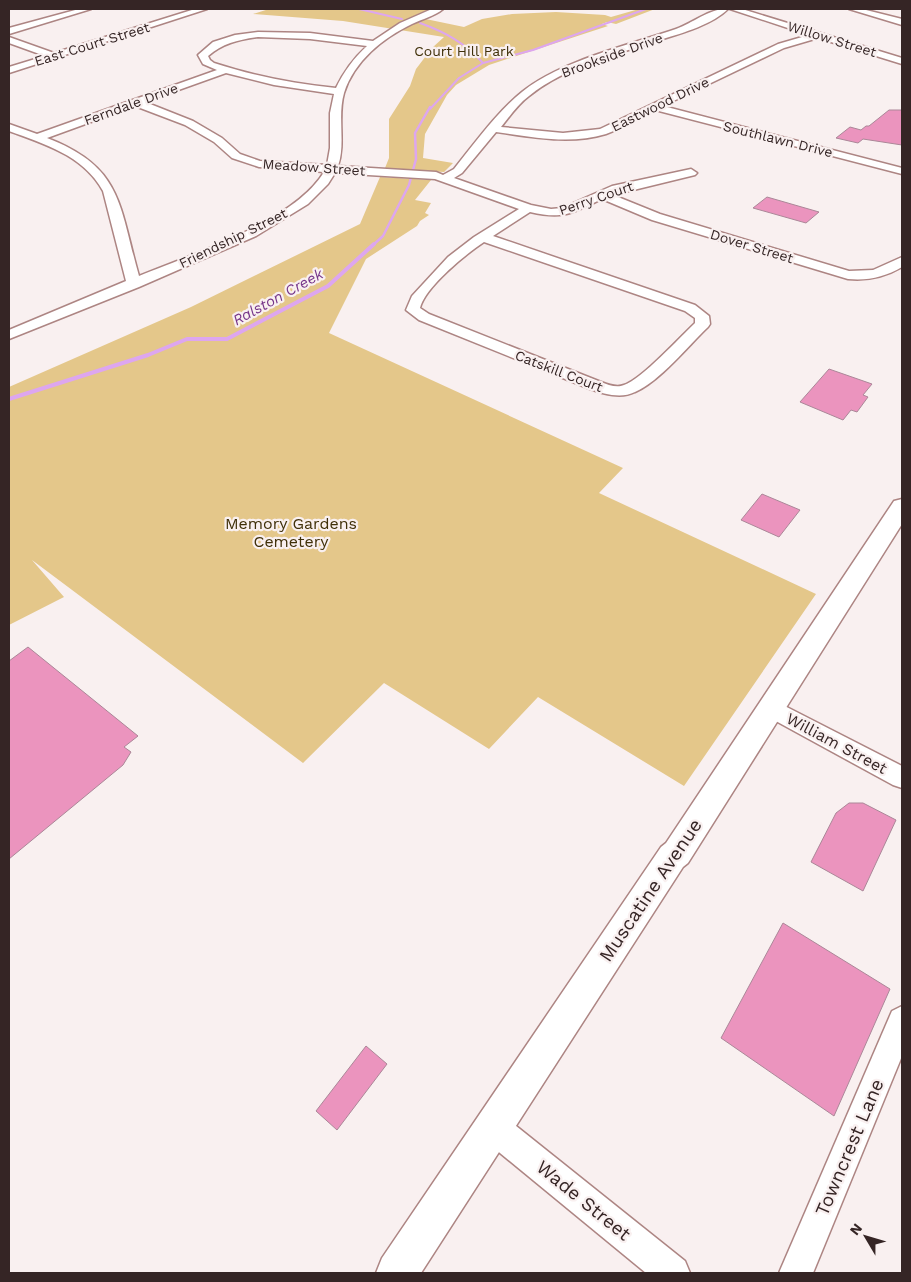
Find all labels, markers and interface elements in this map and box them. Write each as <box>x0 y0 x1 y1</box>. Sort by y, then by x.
street label: Willow Street <box>786 18 879 60</box>
street label: East Court Street <box>32 19 152 69</box>
street label: Brookside Drive <box>559 29 665 81</box>
park label: Court Hill Park <box>414 43 514 59</box>
street label: Eastwood Drive <box>609 73 711 135</box>
street label: Ferndale Drive <box>82 80 180 128</box>
street label: Southlawn Drive <box>721 118 835 160</box>
street label: Meadow Street <box>262 155 366 179</box>
street label: Perry Court <box>557 178 635 218</box>
street label: Friendship Street <box>176 205 290 271</box>
street label: Dover Street <box>708 226 796 266</box>
water label: Ralston Creek <box>230 264 327 329</box>
street label: Catskill Court <box>513 347 605 395</box>
park label: Memory Gardens Cemetery <box>225 514 357 551</box>
street label: William Street <box>783 709 891 778</box>
street label: Muscatine Avenue <box>594 814 707 966</box>
street label: Towncrest Lane <box>810 1075 889 1219</box>
street label: Wade Street <box>532 1155 636 1245</box>
north arrow <box>841 1212 891 1262</box>
text: N <box>846 1220 865 1238</box>

